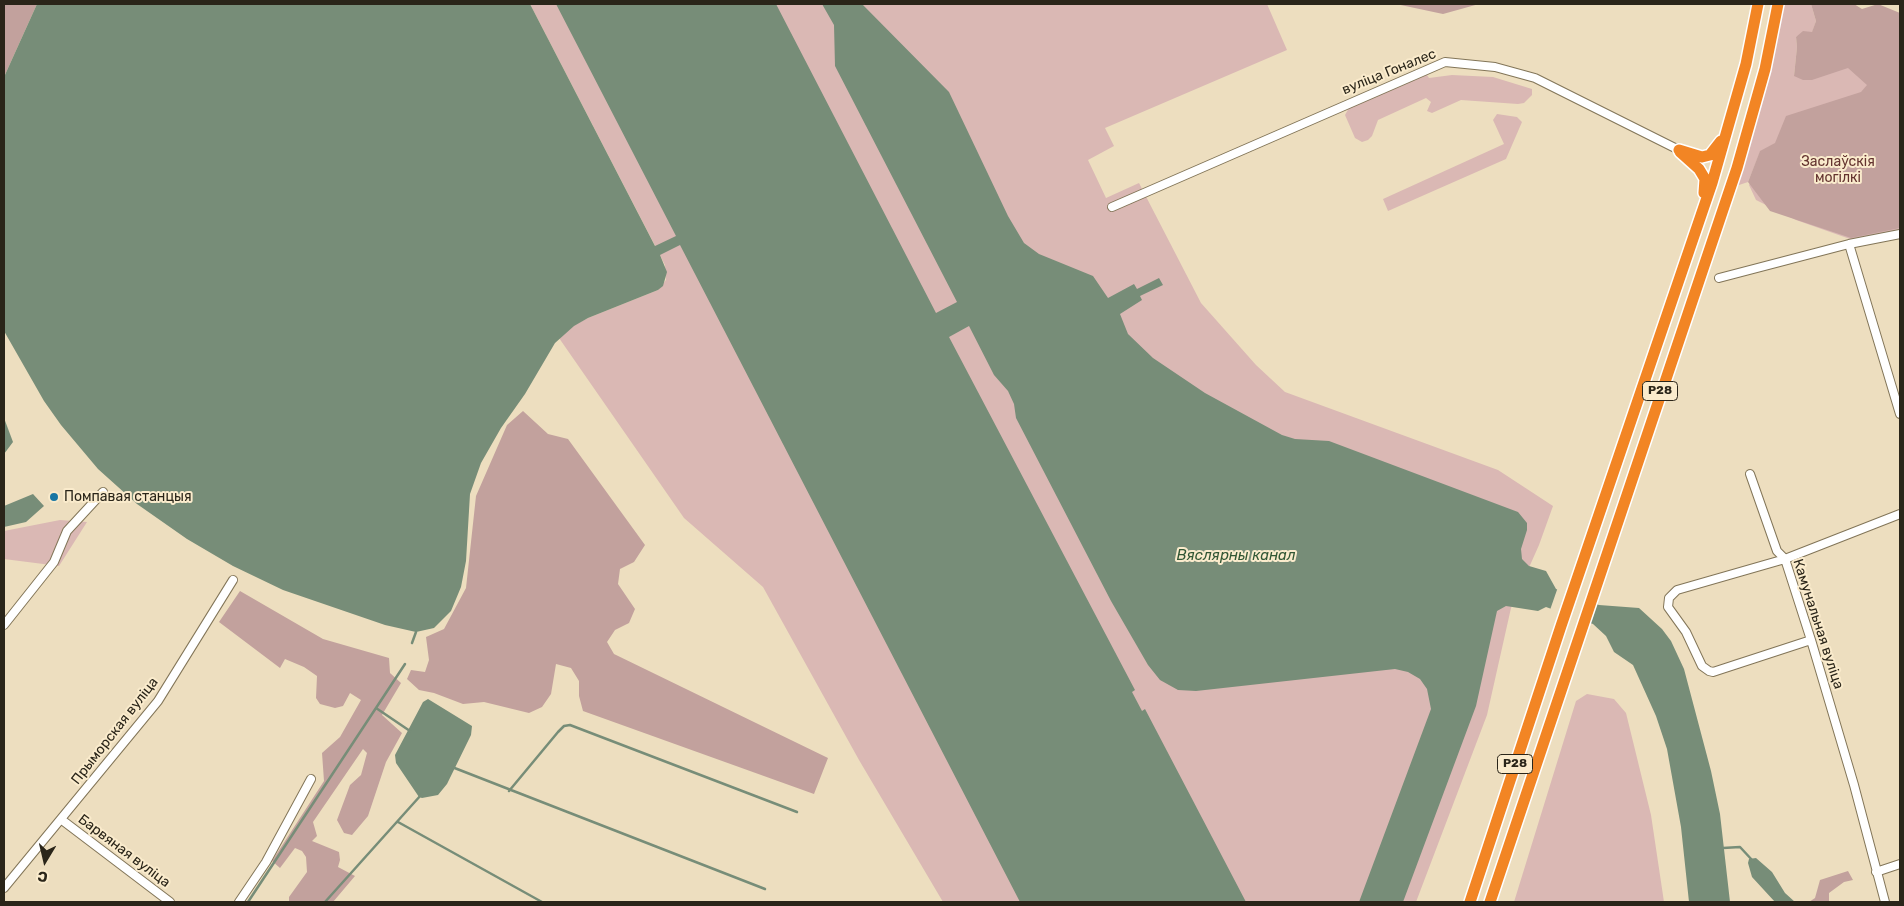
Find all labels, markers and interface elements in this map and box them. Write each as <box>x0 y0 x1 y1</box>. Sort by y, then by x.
street label: вуліца Гоналес <box>1340 45 1438 99</box>
park label: Заслаўскія могілкі <box>1801 154 1875 186</box>
road number: Р28 <box>1642 382 1678 401</box>
place label: Помпавая станцыя <box>64 489 192 505</box>
marker: Помпавая станцыя <box>48 491 60 503</box>
water label: Вяслярны канал <box>1176 547 1296 565</box>
street label: Камунальная вуліца <box>1789 557 1847 691</box>
street label: Прыморская вуліца <box>68 674 162 788</box>
road number: Р28 <box>1498 754 1532 774</box>
street label: Барвяная вуліца <box>75 811 173 891</box>
north arrow <box>20 836 70 886</box>
text: С <box>36 867 49 885</box>

